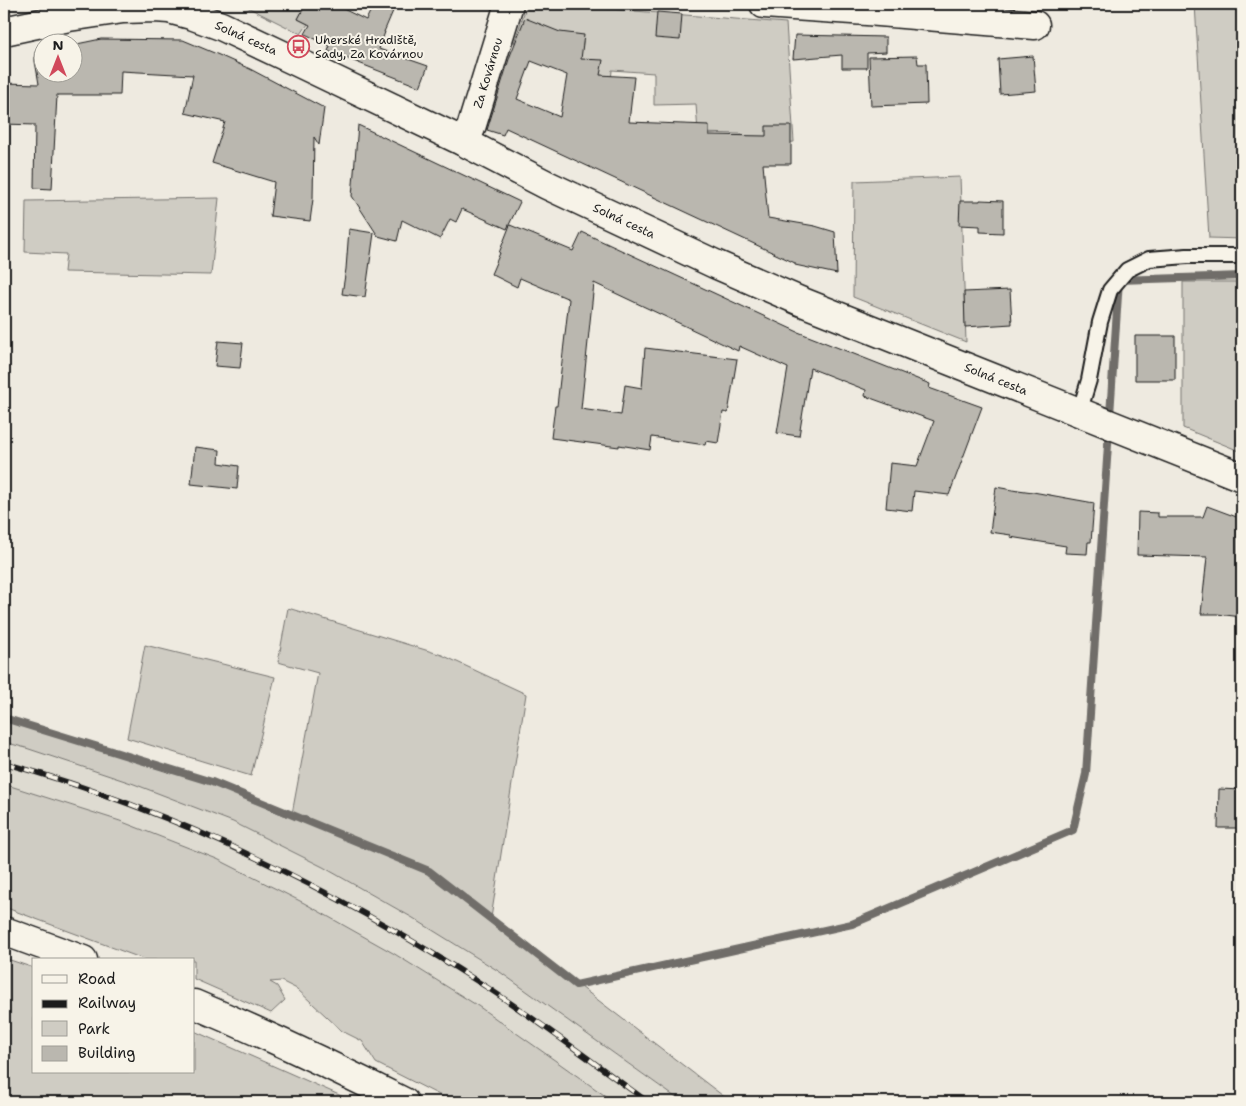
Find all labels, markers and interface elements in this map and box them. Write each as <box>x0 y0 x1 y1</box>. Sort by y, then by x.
street label: Solná cesta <box>212 17 280 59</box>
north arrow <box>32 32 82 82</box>
place label: Uherské Hradiště, Sady, Za Kovárnou <box>315 32 423 62</box>
bus stop icon: Uherské Hradiště, Sady, Za Kovárnou <box>287 35 311 59</box>
text: N <box>52 36 64 54</box>
street label: Za Kovárnou <box>470 36 506 110</box>
street label: Solná cesta <box>590 200 658 243</box>
street label: Solná cesta <box>962 359 1030 399</box>
legend <box>32 958 195 1074</box>
text: Road <box>78 969 116 989</box>
text: Railway <box>78 993 136 1013</box>
text: Park <box>78 1019 110 1039</box>
text: Building <box>78 1043 135 1063</box>

